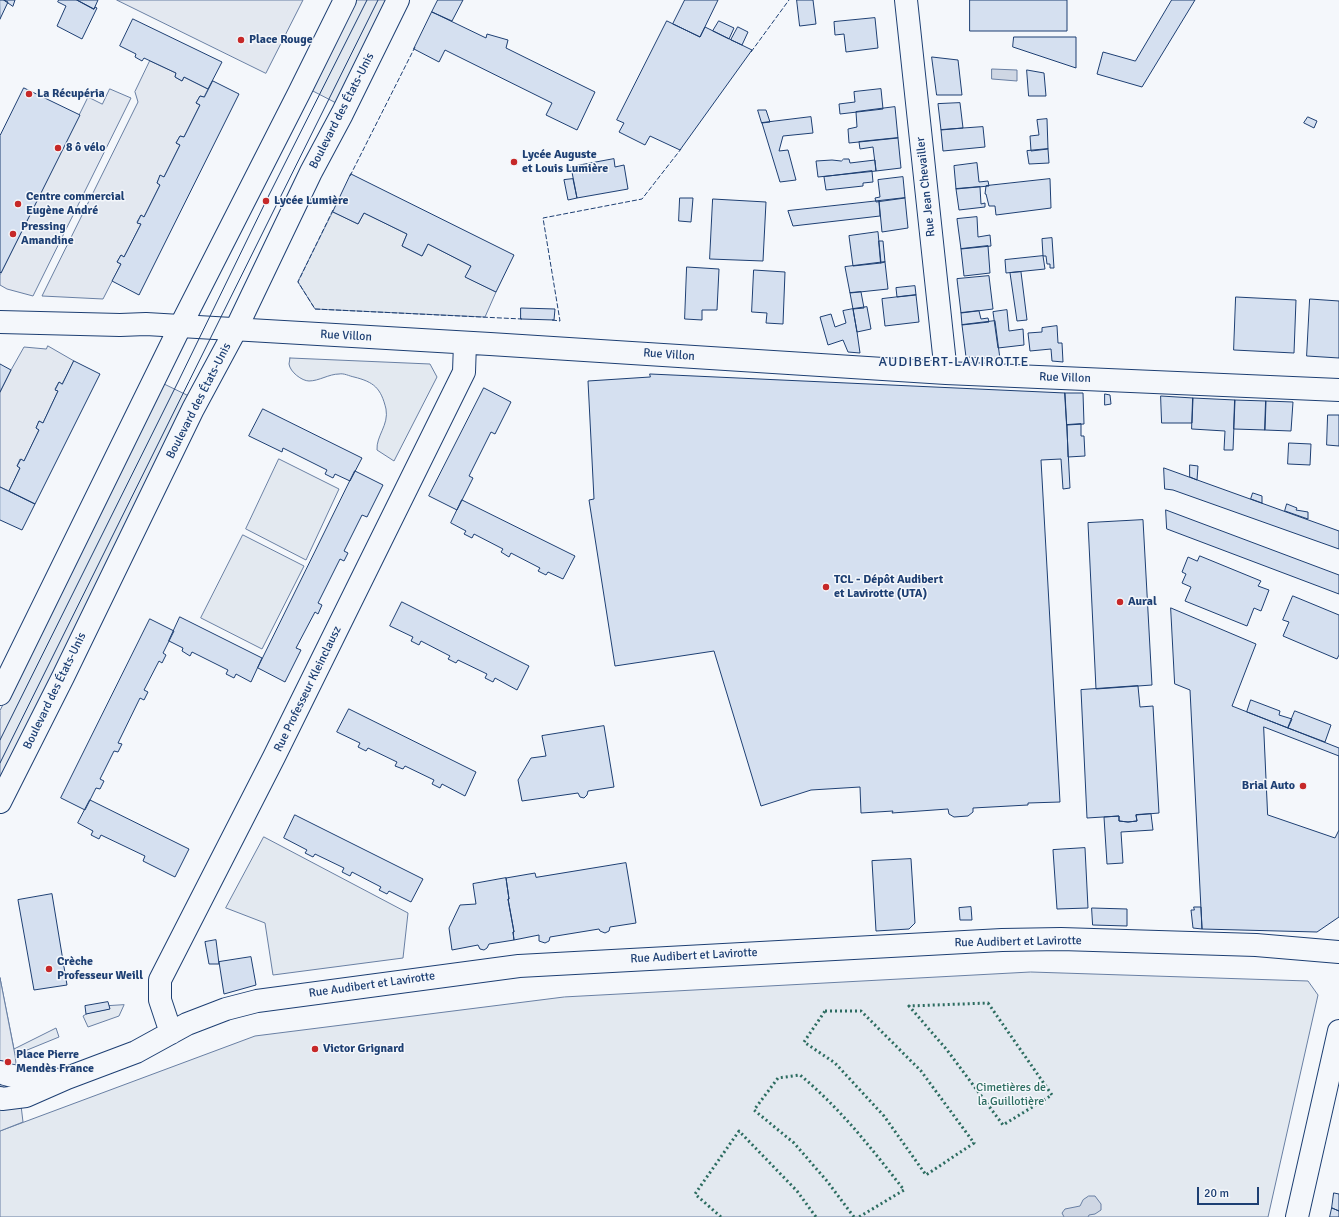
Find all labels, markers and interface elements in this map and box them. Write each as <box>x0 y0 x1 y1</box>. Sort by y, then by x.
place label: Place Rouge <box>249 33 313 47</box>
marker: Place Rouge <box>236 35 246 45</box>
street label: Boulevard des États-Unis <box>307 51 377 171</box>
place label: La Récupéria <box>37 87 105 101</box>
marker: La Récupéria <box>24 89 34 99</box>
street label: Rue Jean Chevailler <box>914 136 938 238</box>
place label: 8 ô vélo <box>66 141 106 155</box>
marker: 8 ô vélo <box>53 143 63 153</box>
place label: Lycée Auguste et Louis Lumière <box>522 148 608 176</box>
marker: Lycée Auguste et Louis Lumière <box>509 157 519 167</box>
place label: Centre commercial Eugène André <box>26 190 125 218</box>
place label: Lycée Lumière <box>274 194 348 208</box>
marker: Lycée Lumière <box>261 196 271 206</box>
marker: Centre commercial Eugène André <box>13 199 23 209</box>
place label: Pressing Amandine <box>21 220 74 248</box>
marker: Pressing Amandine <box>8 229 18 239</box>
street label: Rue Villon <box>320 327 372 345</box>
street label: Boulevard des États-Unis <box>164 341 234 461</box>
street label: Rue Villon <box>643 346 695 364</box>
district label: AUDIBERT-LAVIROTTE <box>879 354 1029 370</box>
street label: Rue Villon <box>1039 370 1091 386</box>
place label: TCL - Dépôt Audibert et Lavirotte (UTA) <box>834 573 943 601</box>
marker: TCL - Dépôt Audibert et Lavirotte (UTA) <box>821 582 831 592</box>
place label: Aural <box>1128 595 1157 609</box>
marker: Aural <box>1115 597 1125 607</box>
street label: Rue Professeur Kleinclausz <box>271 624 345 754</box>
street label: Boulevard des États-Unis <box>20 630 90 752</box>
place label: Brial Auto <box>1242 779 1295 793</box>
marker: Brial Auto <box>1298 781 1308 791</box>
street label: Rue Audibert et Lavirotte <box>954 934 1082 950</box>
street label: Rue Audibert et Lavirotte <box>630 945 758 967</box>
place label: Crèche Professeur Weill <box>57 955 143 983</box>
marker: Crèche Professeur Weill <box>44 964 54 974</box>
street label: Rue Audibert et Lavirotte <box>308 969 436 1001</box>
place label: Victor Grignard <box>323 1042 404 1056</box>
marker: Victor Grignard <box>310 1044 320 1054</box>
place label: Place Pierre Mendès France <box>16 1048 94 1076</box>
marker: Place Pierre Mendès France <box>3 1057 13 1067</box>
park label: Cimetières de la Guillotière <box>976 1081 1046 1109</box>
scale bar <box>1199 1179 1261 1205</box>
text: 20 m <box>1204 1186 1229 1201</box>

